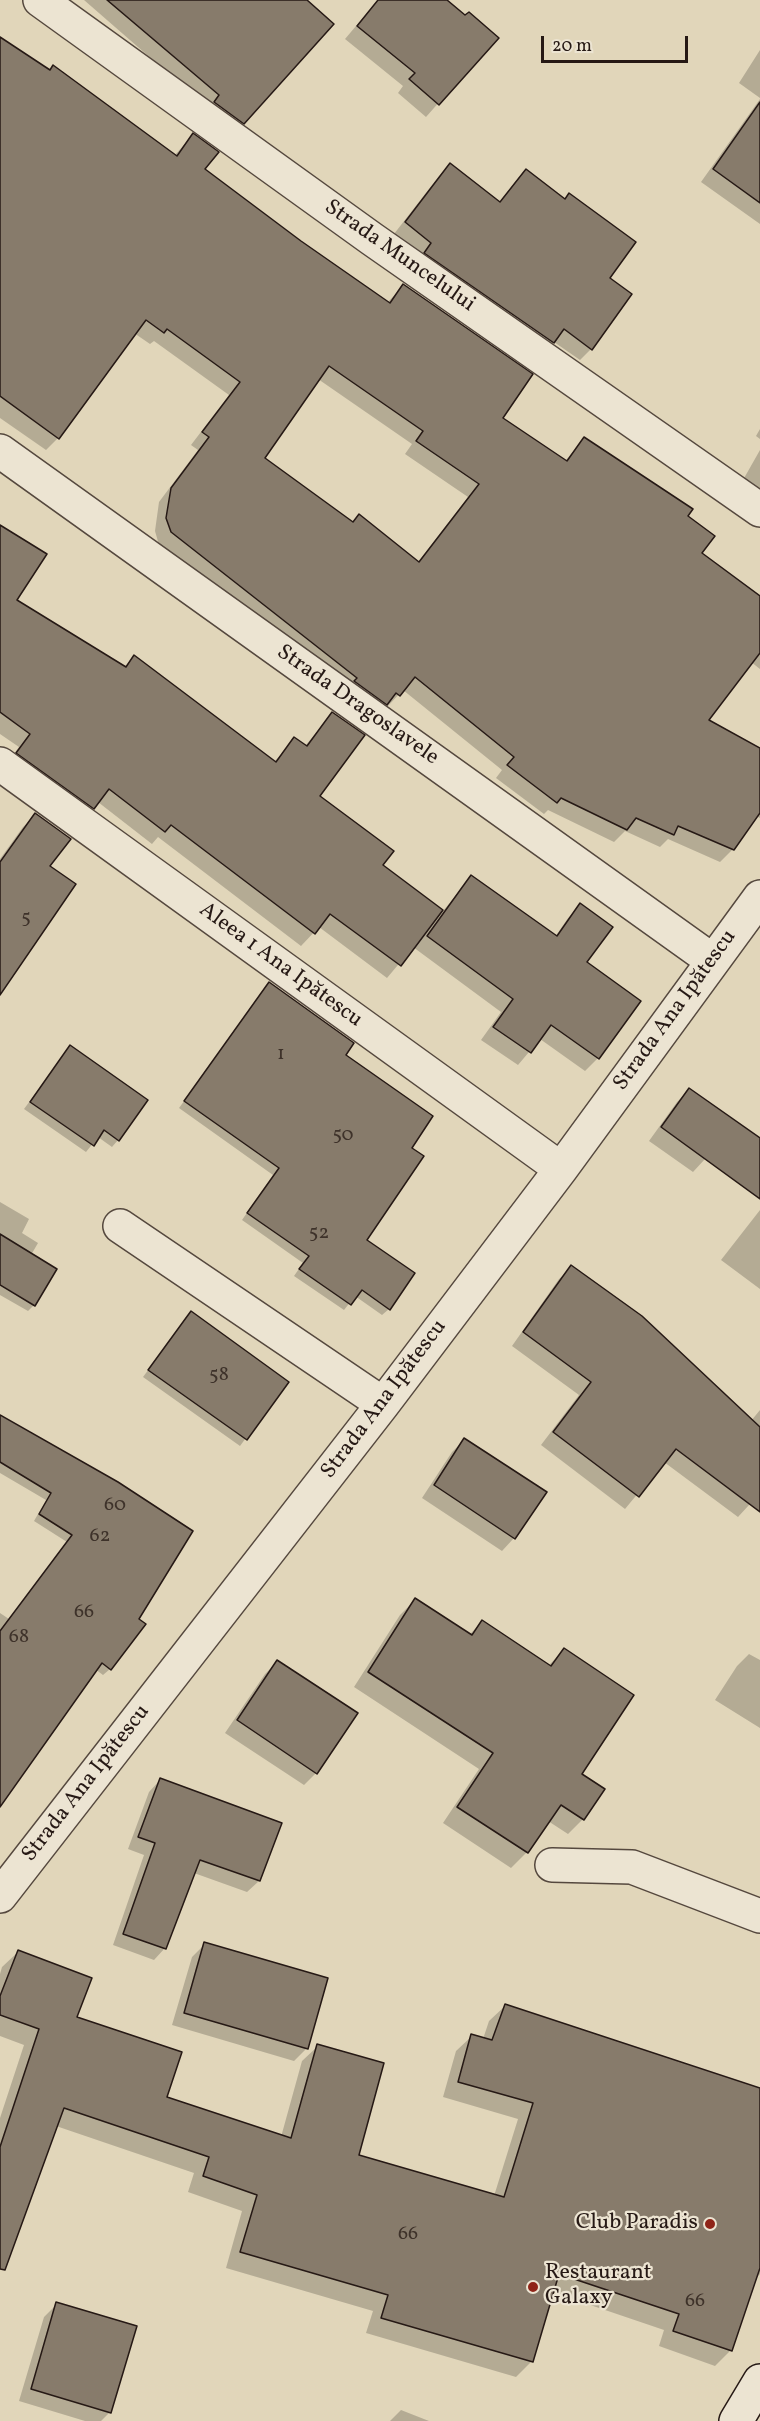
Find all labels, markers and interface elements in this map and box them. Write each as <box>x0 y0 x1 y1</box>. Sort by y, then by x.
scale bar <box>544 24 691 62</box>
text: 20 m <box>552 34 592 59</box>
street label: Strada Muncelului <box>318 195 480 319</box>
street label: Strada Dragoslavele <box>271 640 443 772</box>
street label: Aleea 1 Ana Ipătescu <box>193 898 367 1034</box>
house number: 5 <box>21 907 31 931</box>
street label: Strada Ana Ipătescu <box>609 925 743 1097</box>
house number: 1 <box>277 1043 285 1067</box>
house number: 50 <box>332 1124 354 1148</box>
house number: 52 <box>309 1222 329 1246</box>
street label: Strada Ana Ipătescu <box>317 1315 453 1485</box>
house number: 58 <box>209 1364 229 1388</box>
house number: 60 <box>104 1494 126 1518</box>
house number: 62 <box>90 1525 110 1549</box>
house number: 66 <box>74 1601 94 1625</box>
house number: 68 <box>9 1626 29 1650</box>
street label: Strada Ana Ipătescu <box>17 1700 157 1868</box>
place label: Club Paradis <box>576 2211 698 2237</box>
marker: Club Paradis <box>703 2217 717 2231</box>
house number: 66 <box>398 2223 418 2247</box>
place label: Restaurant Galaxy <box>545 2261 652 2312</box>
marker: Restaurant Galaxy <box>526 2280 540 2294</box>
house number: 66 <box>685 2290 705 2314</box>

